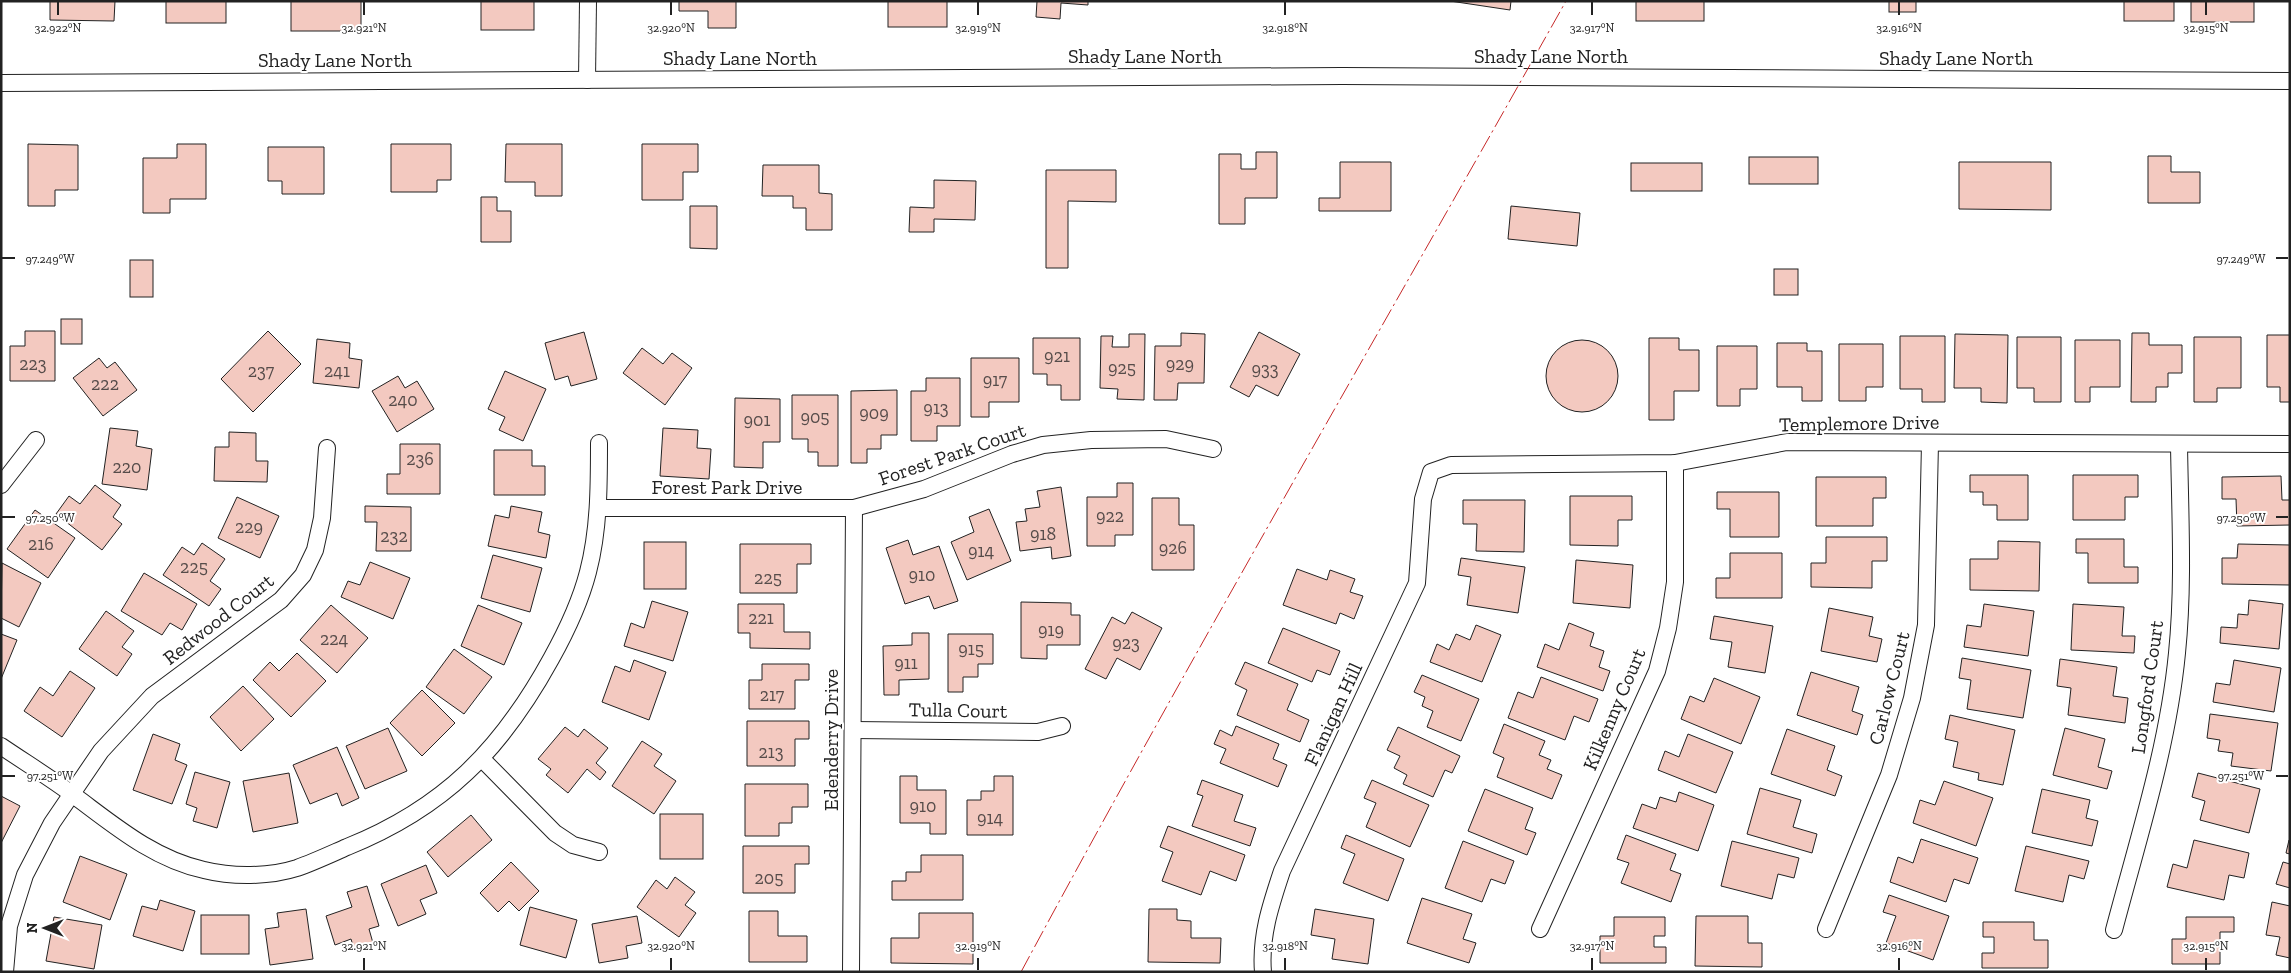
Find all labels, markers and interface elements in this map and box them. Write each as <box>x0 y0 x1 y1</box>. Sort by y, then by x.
text: 32.922°N <box>35 21 82 35</box>
text: 32.921°N <box>341 21 387 35</box>
text: 32.920°N <box>647 21 695 35</box>
text: 32.919°N <box>955 21 1001 35</box>
text: 32.918°N <box>1262 21 1308 35</box>
text: 32.917°N <box>1570 21 1614 35</box>
text: 32.916°N <box>1876 21 1922 35</box>
text: 32.915°N <box>2183 21 2229 35</box>
street label: Shady Lane North <box>1068 44 1223 68</box>
street label: Shady Lane North <box>1474 44 1629 68</box>
street label: Shady Lane North <box>663 46 818 70</box>
street label: Shady Lane North <box>1879 46 2034 70</box>
street label: Shady Lane North <box>258 48 413 72</box>
text: 97.249°W <box>26 252 75 266</box>
text: 97.249°W <box>2217 252 2266 266</box>
house number: 921 <box>1044 345 1070 367</box>
house number: 223 <box>19 353 47 375</box>
house number: 929 <box>1166 353 1194 375</box>
house number: 925 <box>1108 357 1136 379</box>
house number: 933 <box>1251 358 1279 380</box>
house number: 237 <box>248 360 275 382</box>
house number: 241 <box>324 360 350 382</box>
house number: 917 <box>983 369 1008 391</box>
house number: 222 <box>91 373 119 395</box>
house number: 240 <box>388 389 418 411</box>
house number: 913 <box>923 397 949 419</box>
house number: 909 <box>859 402 889 424</box>
house number: 905 <box>800 406 830 428</box>
house number: 901 <box>744 409 770 431</box>
street label: Templemore Drive <box>1779 410 1939 436</box>
street label: Forest Park Court <box>875 417 1029 490</box>
house number: 236 <box>406 448 434 470</box>
house number: 220 <box>113 456 141 478</box>
street label: Forest Park Drive <box>652 475 802 499</box>
house number: 922 <box>1096 505 1124 527</box>
text: 97.250°W <box>25 511 75 525</box>
text: 97.250°W <box>2216 511 2266 525</box>
house number: 229 <box>235 516 263 538</box>
house number: 918 <box>1030 523 1056 545</box>
house number: 232 <box>380 525 408 547</box>
house number: 216 <box>28 533 54 555</box>
house number: 926 <box>1159 537 1187 559</box>
house number: 914 <box>968 540 994 562</box>
house number: 225 <box>180 556 208 578</box>
house number: 910 <box>909 564 935 586</box>
house number: 225 <box>754 567 782 589</box>
street label: Redwood Court <box>158 568 279 670</box>
house number: 221 <box>748 607 774 629</box>
street label: Longford Court <box>2126 618 2168 755</box>
house number: 919 <box>1038 619 1064 641</box>
house number: 224 <box>320 628 348 650</box>
street label: Carlow Court <box>1863 628 1915 747</box>
house number: 923 <box>1112 632 1140 654</box>
house number: 915 <box>958 638 984 660</box>
street label: Kilkenny Court <box>1578 644 1651 774</box>
house number: 911 <box>894 652 918 674</box>
street label: Flanigan Hill <box>1299 659 1367 769</box>
street label: Edenderry Drive <box>819 669 843 811</box>
house number: 217 <box>760 684 785 706</box>
street label: Tulla Court <box>908 697 1008 723</box>
house number: 213 <box>758 741 784 763</box>
text: 97.251°W <box>27 769 74 783</box>
text: 97.251°W <box>2218 769 2265 783</box>
house number: 910 <box>910 795 936 817</box>
house number: 914 <box>977 807 1003 829</box>
house number: 205 <box>755 867 783 889</box>
north arrow <box>20 903 70 953</box>
text: N <box>24 922 41 933</box>
text: 32.921°N <box>341 939 387 953</box>
text: 32.920°N <box>647 939 695 953</box>
text: 32.919°N <box>955 939 1001 953</box>
text: 32.918°N <box>1262 939 1308 953</box>
text: 32.917°N <box>1570 939 1614 953</box>
text: 32.916°N <box>1876 939 1922 953</box>
text: 32.915°N <box>2183 939 2229 953</box>

